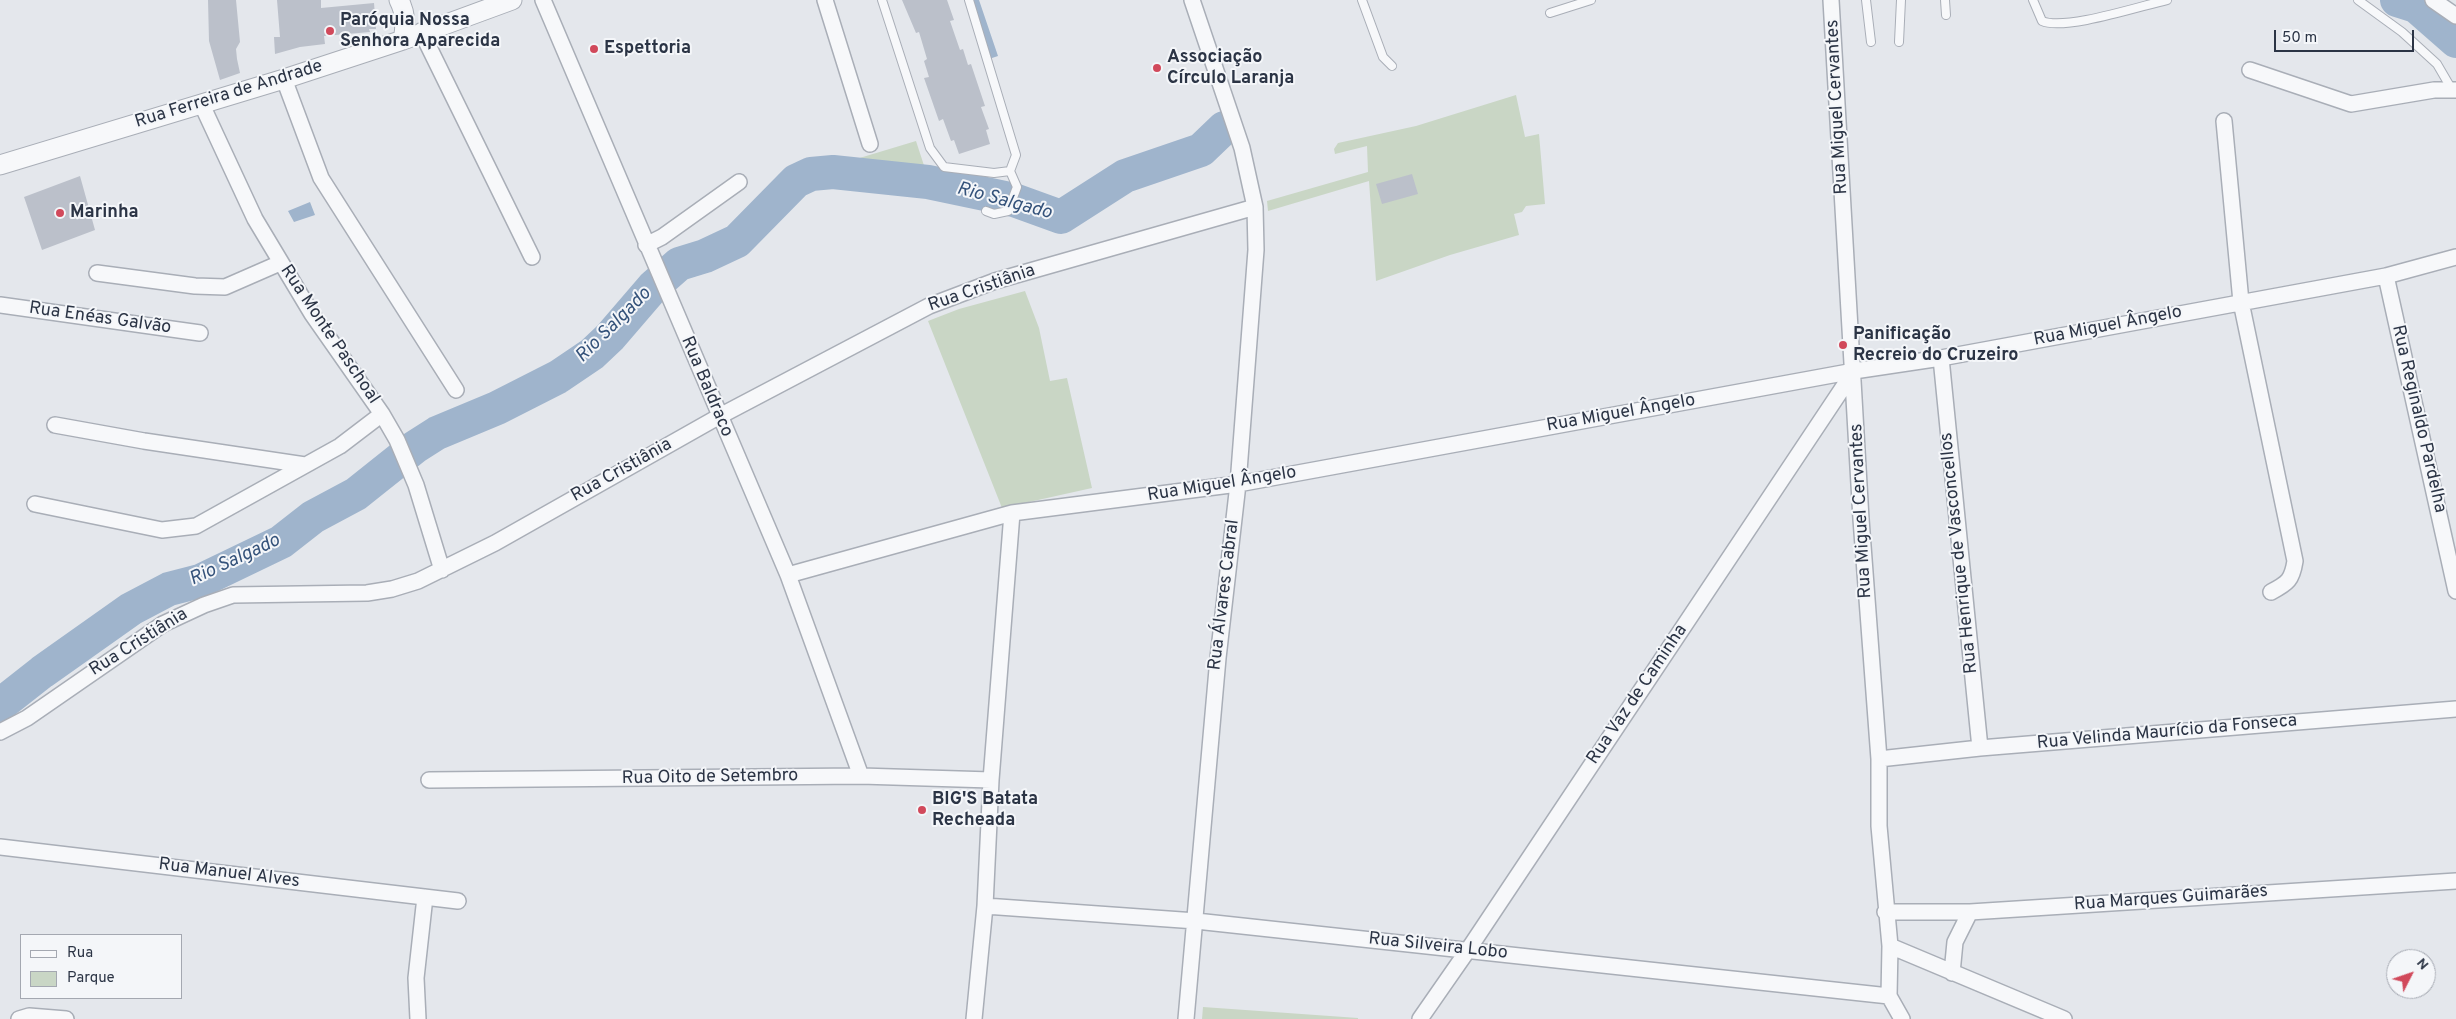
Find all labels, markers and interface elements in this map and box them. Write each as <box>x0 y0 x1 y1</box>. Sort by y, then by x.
place label: Paróquia Nossa Senhora Aparecida <box>340 10 500 52</box>
street label: Rua Miguel Cervantes <box>1823 19 1853 195</box>
scale bar <box>2276 20 2416 52</box>
marker: Paróquia Nossa Senhora Aparecida <box>324 25 336 37</box>
text: 50 m <box>2282 29 2317 48</box>
place label: Espettoria <box>604 38 691 60</box>
marker: Espettoria <box>588 43 600 55</box>
place label: Associação Círculo Laranja <box>1167 47 1294 90</box>
street label: Rua Ferreira de Andrade <box>133 56 325 134</box>
marker: Associação Círculo Laranja <box>1151 62 1163 74</box>
water label: Rio Salgado <box>954 178 1054 226</box>
place label: Marinha <box>70 202 139 224</box>
marker: Marinha <box>54 207 66 219</box>
street label: Rua Monte Paschoal <box>274 261 384 409</box>
street label: Rua Cristiânia <box>926 261 1038 317</box>
water label: Rio Salgado <box>572 284 656 368</box>
street label: Rua Enéas Galvão <box>27 298 173 340</box>
street label: Rua Miguel Ângelo <box>2032 302 2184 352</box>
street label: Rua Reginaldo Pardelha <box>2386 323 2450 515</box>
place label: Panificação Recreio do Cruzeiro <box>1853 324 2018 366</box>
street label: Rua Baldraco <box>675 333 737 441</box>
marker: Panificação Recreio do Cruzeiro <box>1837 339 1849 351</box>
street label: Rua Miguel Ângelo <box>1545 390 1697 438</box>
street label: Rua Miguel Cervantes <box>1847 423 1877 599</box>
street label: Rua Henrique de Vasconcellos <box>1937 431 1983 675</box>
street label: Rua Cristiânia <box>568 434 676 508</box>
street label: Rua Miguel Ângelo <box>1146 463 1298 507</box>
street label: Rua Álvares Cabral <box>1205 518 1245 672</box>
water label: Rio Salgado <box>186 530 284 592</box>
street label: Rua Cristiânia <box>86 604 192 682</box>
street label: Rua Vaz de Caminha <box>1583 621 1693 769</box>
street label: Rua Velinda Maurício da Fonseca <box>2036 711 2298 755</box>
street label: Rua Oito de Setembro <box>622 766 798 790</box>
place label: BIG'S Batata Recheada <box>932 789 1038 832</box>
marker: BIG'S Batata Recheada <box>916 804 928 816</box>
street label: Rua Manuel Alves <box>157 855 301 893</box>
street label: Rua Marques Guimarães <box>2073 881 2269 917</box>
street label: Rua Silveira Lobo <box>1367 929 1509 965</box>
legend <box>20 934 182 999</box>
text: Rua <box>67 944 93 963</box>
north arrow <box>2386 949 2436 999</box>
text: N <box>2412 955 2432 974</box>
text: Parque <box>67 969 115 988</box>

